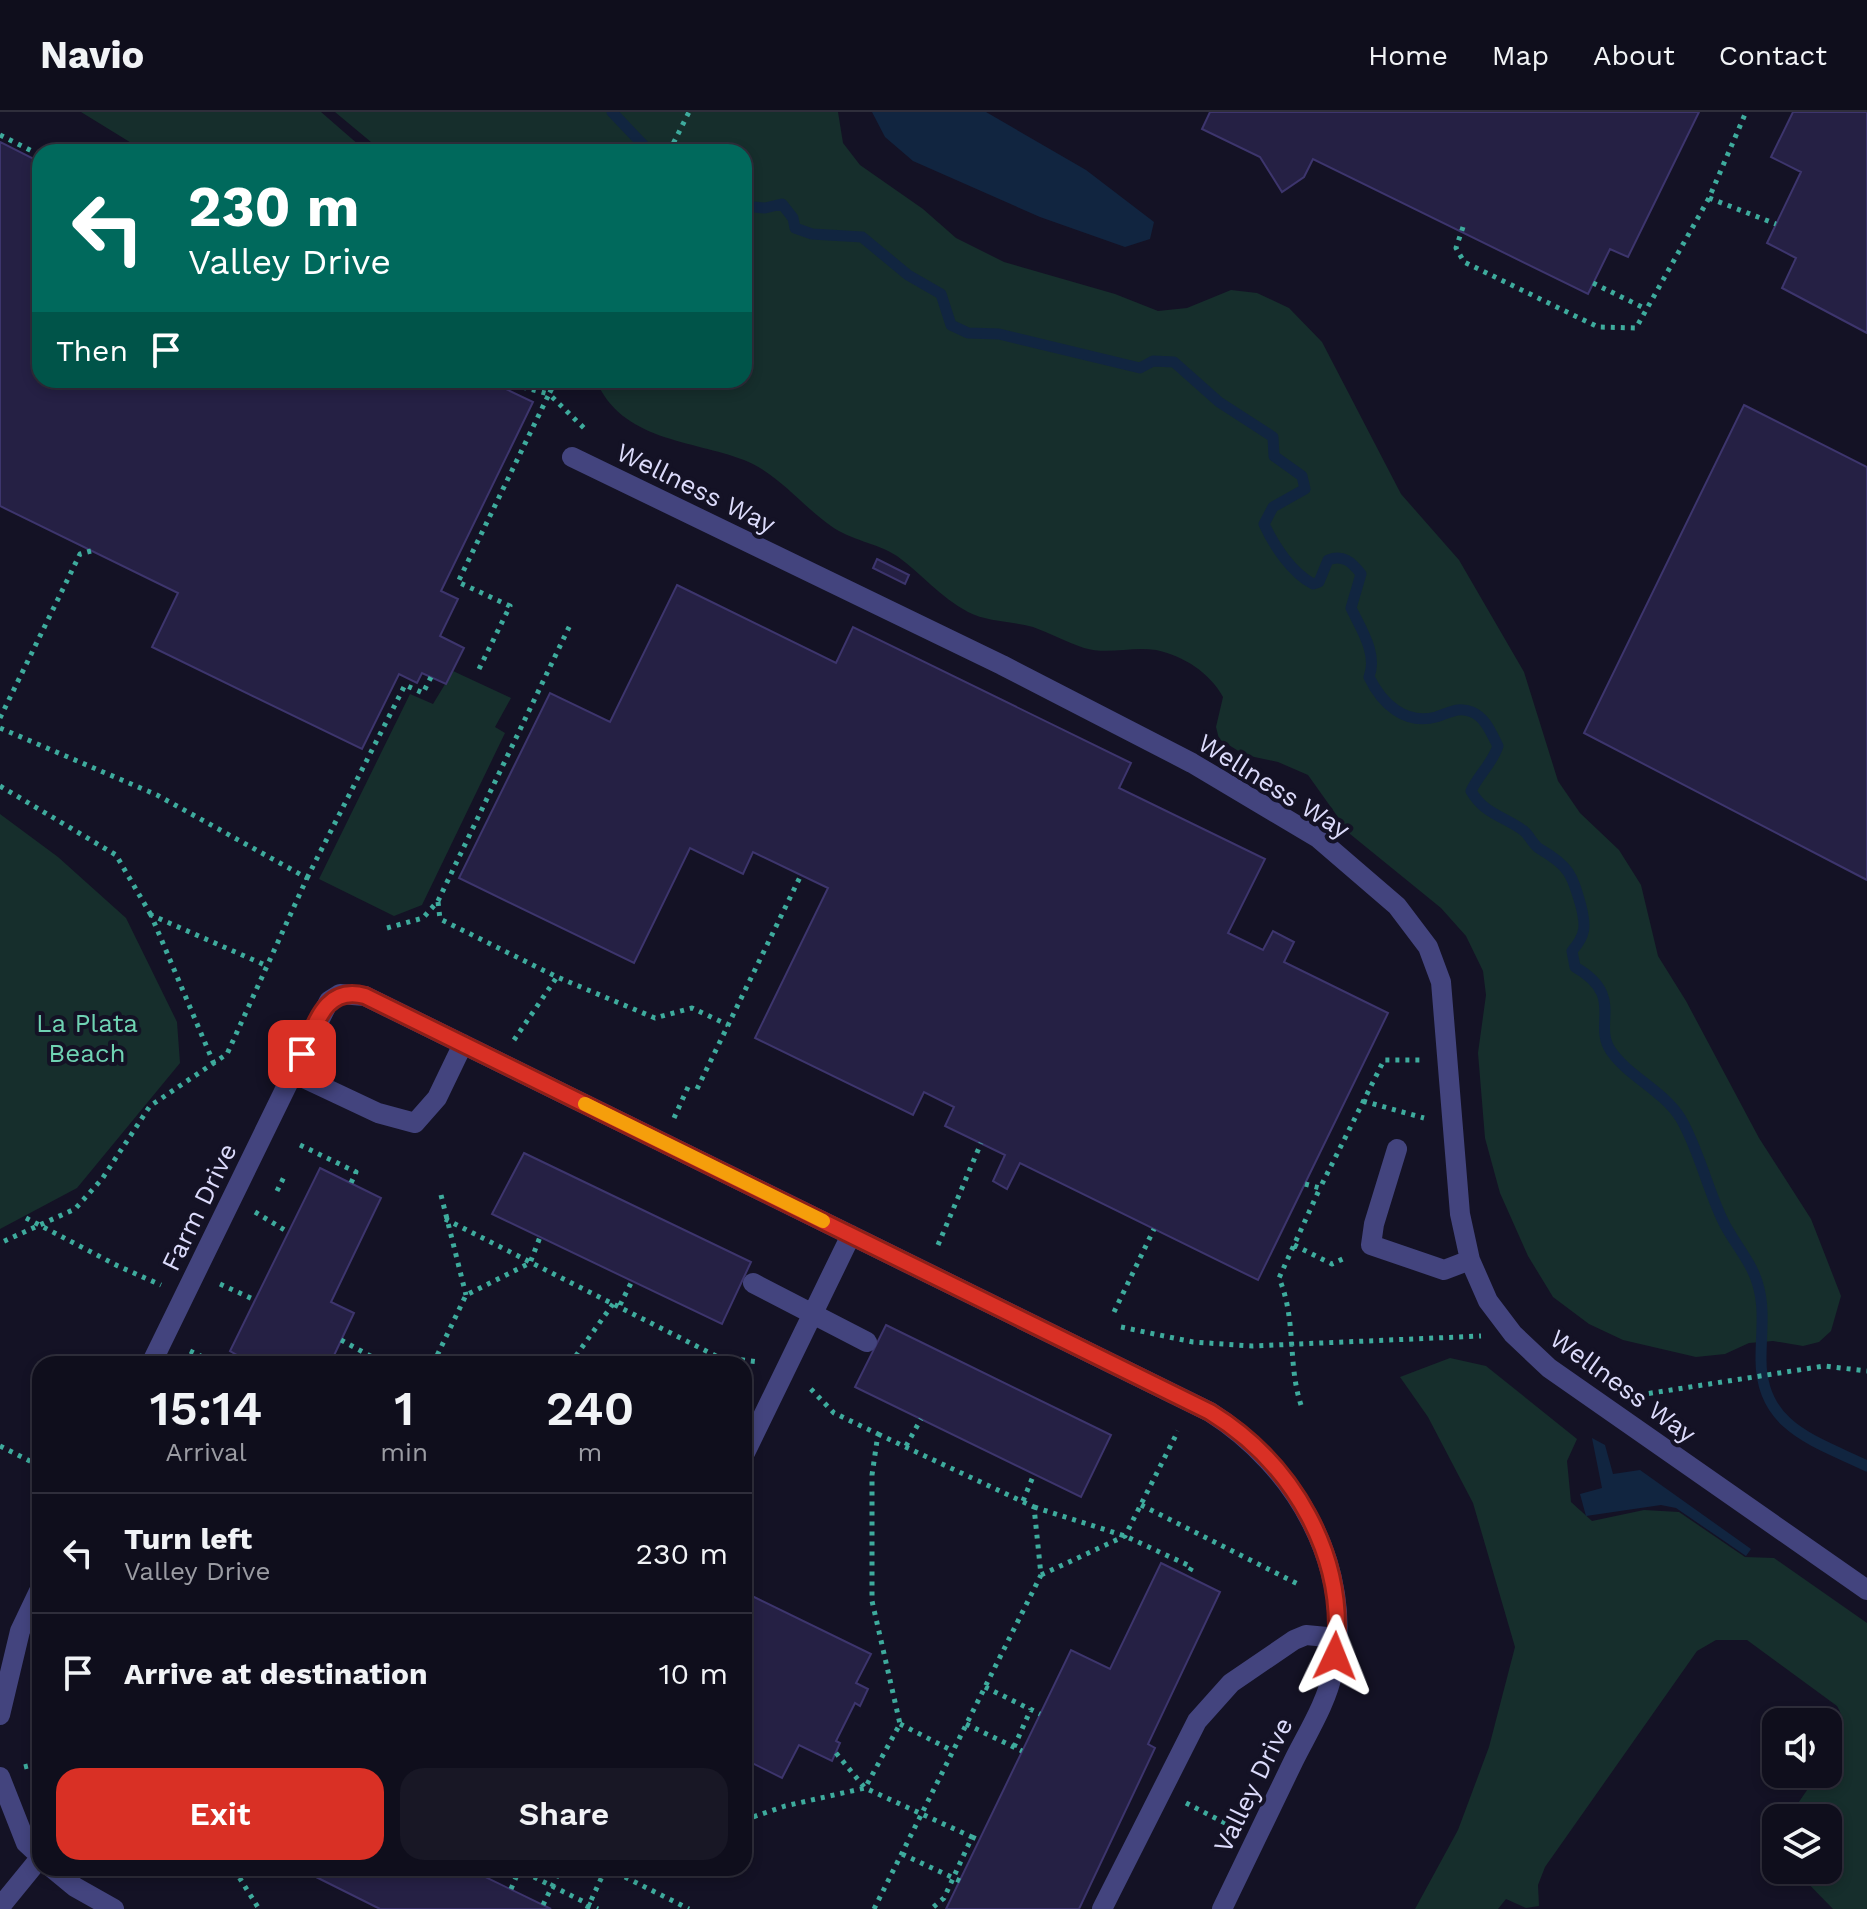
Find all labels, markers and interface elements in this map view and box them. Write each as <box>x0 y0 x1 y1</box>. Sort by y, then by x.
text: Navio <box>40 33 144 77</box>
text: Home <box>1368 39 1448 72</box>
text: Map <box>1492 39 1549 72</box>
text: About <box>1593 39 1675 72</box>
text: Contact <box>1719 39 1827 72</box>
text: 230 m <box>188 174 359 240</box>
icon: left <box>56 176 160 280</box>
text: Valley Drive <box>188 241 391 283</box>
icon: arrive <box>144 328 188 372</box>
text: Then <box>56 333 128 368</box>
street label: Wellness Way <box>612 437 781 540</box>
street label: Wellness Way <box>1193 727 1356 845</box>
park label: La Plata Beach <box>36 1008 138 1068</box>
pin <box>268 1020 336 1088</box>
icon: arrive <box>280 1032 324 1076</box>
street label: Farm Drive <box>155 1138 243 1276</box>
street label: Wellness Way <box>1544 1323 1702 1449</box>
text: 15:14 <box>150 1380 262 1437</box>
text: 1 <box>394 1380 414 1437</box>
text: 240 <box>546 1380 634 1437</box>
text: Arrival <box>166 1437 247 1467</box>
text: min <box>380 1437 428 1467</box>
text: m <box>578 1437 602 1467</box>
text: Turn left <box>124 1521 252 1556</box>
icon: left <box>56 1531 100 1575</box>
text: 230 m <box>636 1536 728 1571</box>
text: Valley Drive <box>124 1556 271 1586</box>
position arrow <box>1293 1614 1377 1698</box>
icon: arrive <box>56 1651 100 1695</box>
text: Arrive at destination <box>124 1656 428 1691</box>
text: 10 m <box>659 1656 728 1691</box>
map controls <box>1762 1708 1842 1884</box>
button: sound <box>1762 1708 1842 1788</box>
street label: Valley Drive <box>1207 1713 1299 1857</box>
button: Exit <box>56 1768 384 1860</box>
button: Share <box>400 1768 728 1860</box>
button: layers <box>1762 1804 1842 1884</box>

